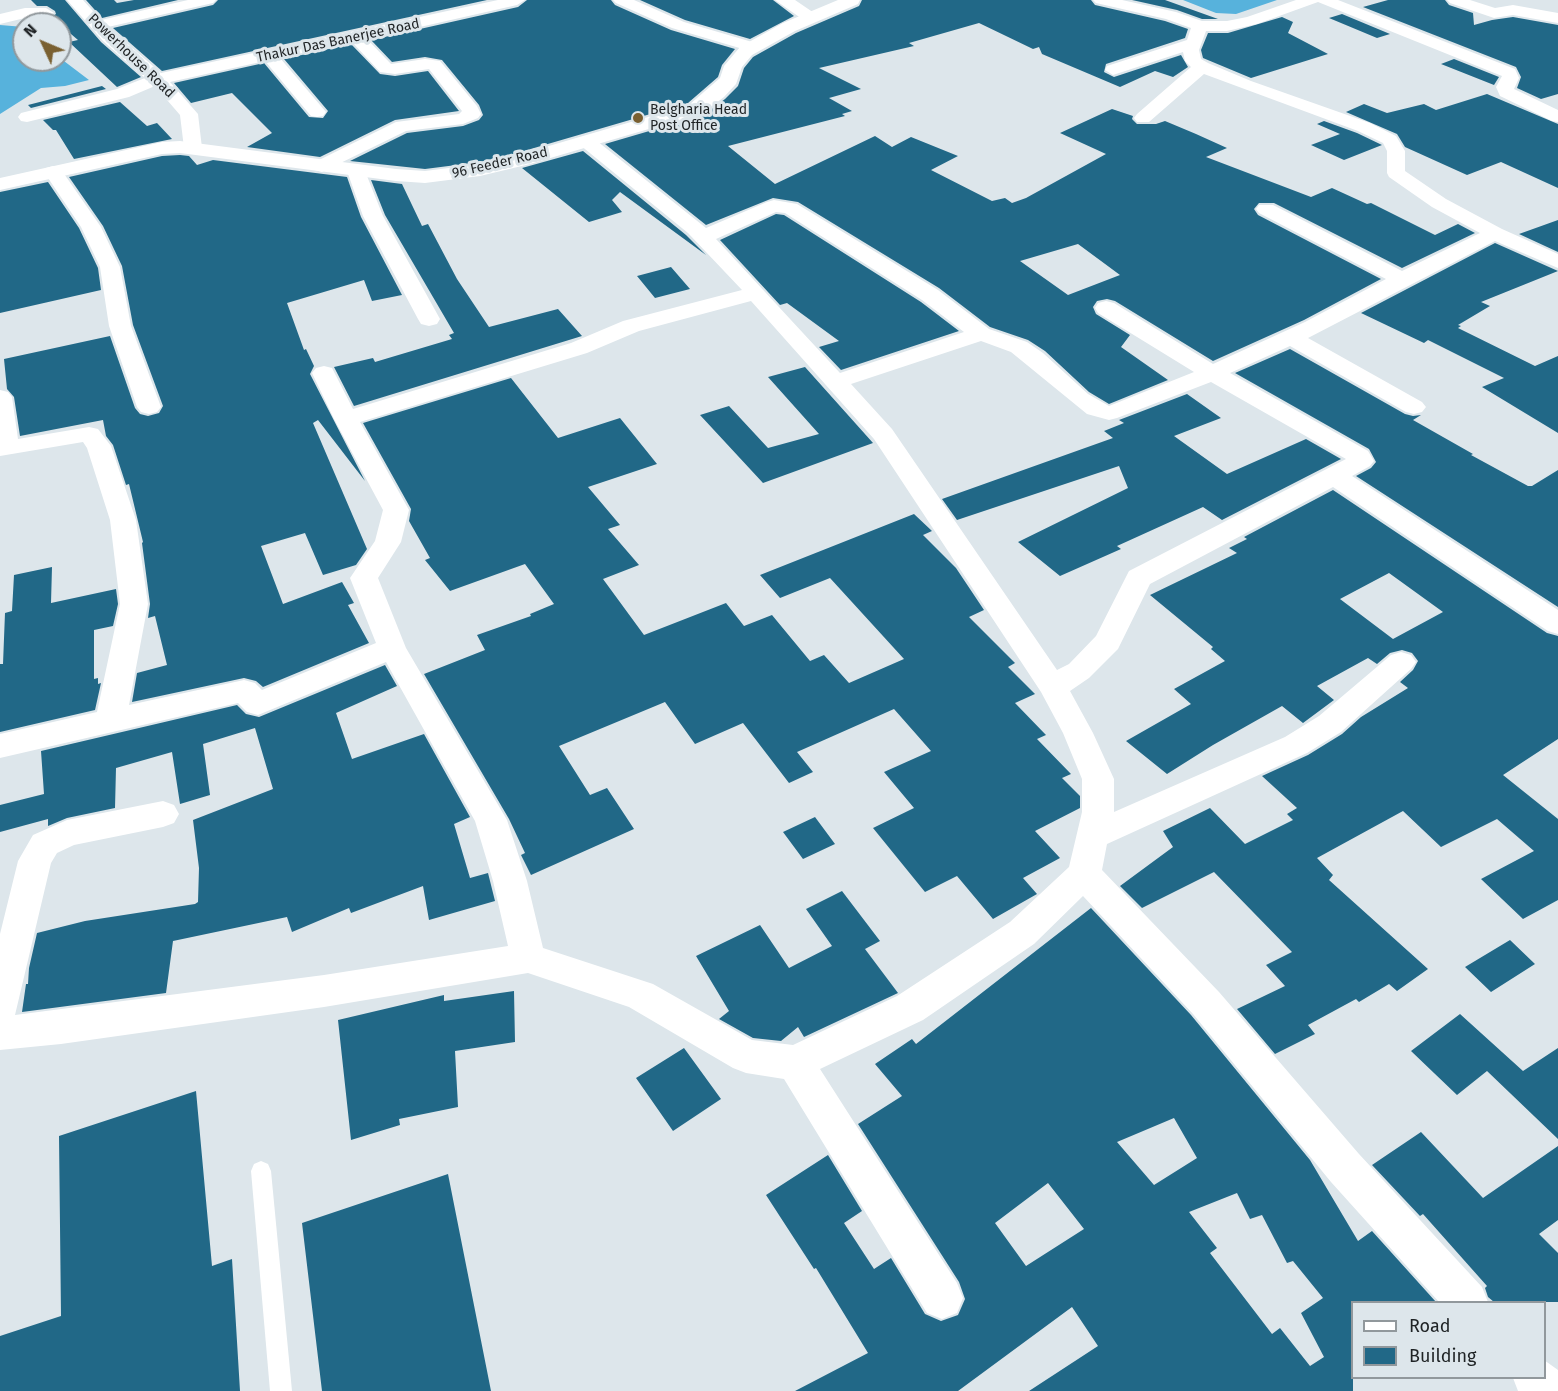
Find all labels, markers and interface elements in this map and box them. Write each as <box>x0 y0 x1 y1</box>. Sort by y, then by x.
street label: Powerhouse Road <box>84 10 178 102</box>
north arrow <box>12 12 72 72</box>
street label: Thakur Das Banerjee Road <box>255 15 421 67</box>
text: N <box>20 20 41 41</box>
place label: Belgharia Head Post Office <box>650 102 747 134</box>
marker: Belgharia Head Post Office <box>631 111 645 125</box>
street label: 96 Feeder Road <box>451 144 549 182</box>
legend <box>1351 1301 1546 1379</box>
text: Road <box>1409 1315 1451 1337</box>
text: Building <box>1409 1345 1476 1367</box>

